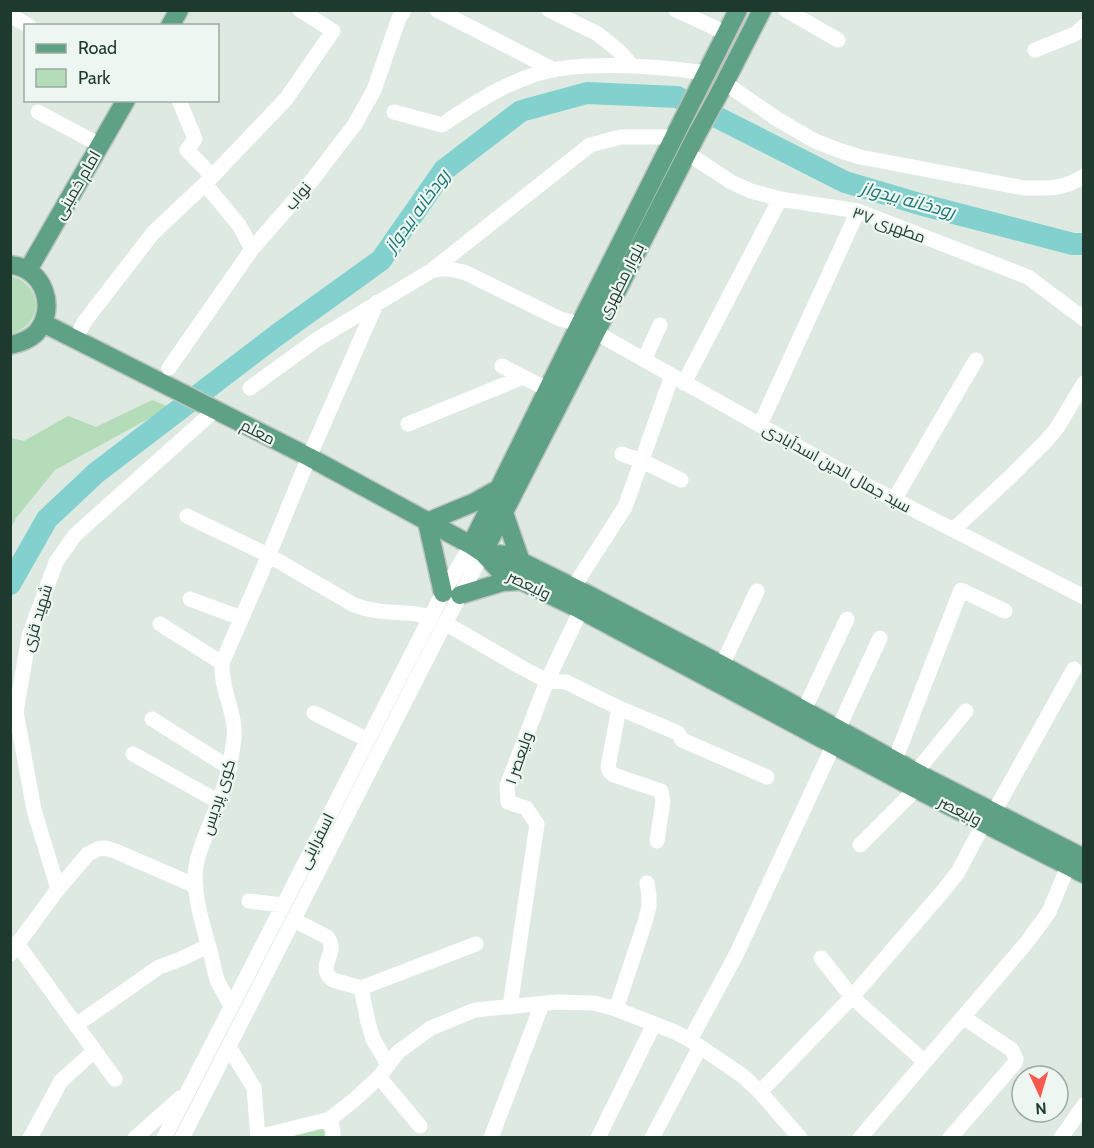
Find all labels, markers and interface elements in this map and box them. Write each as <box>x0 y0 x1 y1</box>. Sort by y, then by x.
legend <box>24 24 219 102</box>
text: Road <box>78 37 117 59</box>
text: Park <box>78 67 111 89</box>
street label: امام خمینی <box>50 147 106 224</box>
water label: رودخانه بیدواز <box>379 164 455 258</box>
water label: رودخانه بیدواز <box>857 176 959 223</box>
street label: نواب <box>281 178 315 214</box>
street label: مطهری ۳۷ <box>850 203 928 248</box>
street label: بلوار مطهری <box>594 240 649 323</box>
street label: معلم <box>237 415 278 450</box>
street label: سید جمال الدین اسدآبادی <box>759 419 914 518</box>
street label: ولیعصر <box>503 566 554 604</box>
street label: شهید قزی <box>18 582 57 654</box>
street label: ولیعصر ۱ <box>501 729 537 787</box>
street label: کوی پردیس <box>197 757 241 838</box>
street label: ولیعصر <box>934 792 985 830</box>
street label: اسفراینی <box>294 810 339 872</box>
north arrow <box>1010 1064 1070 1124</box>
text: N <box>1035 1099 1047 1118</box>

